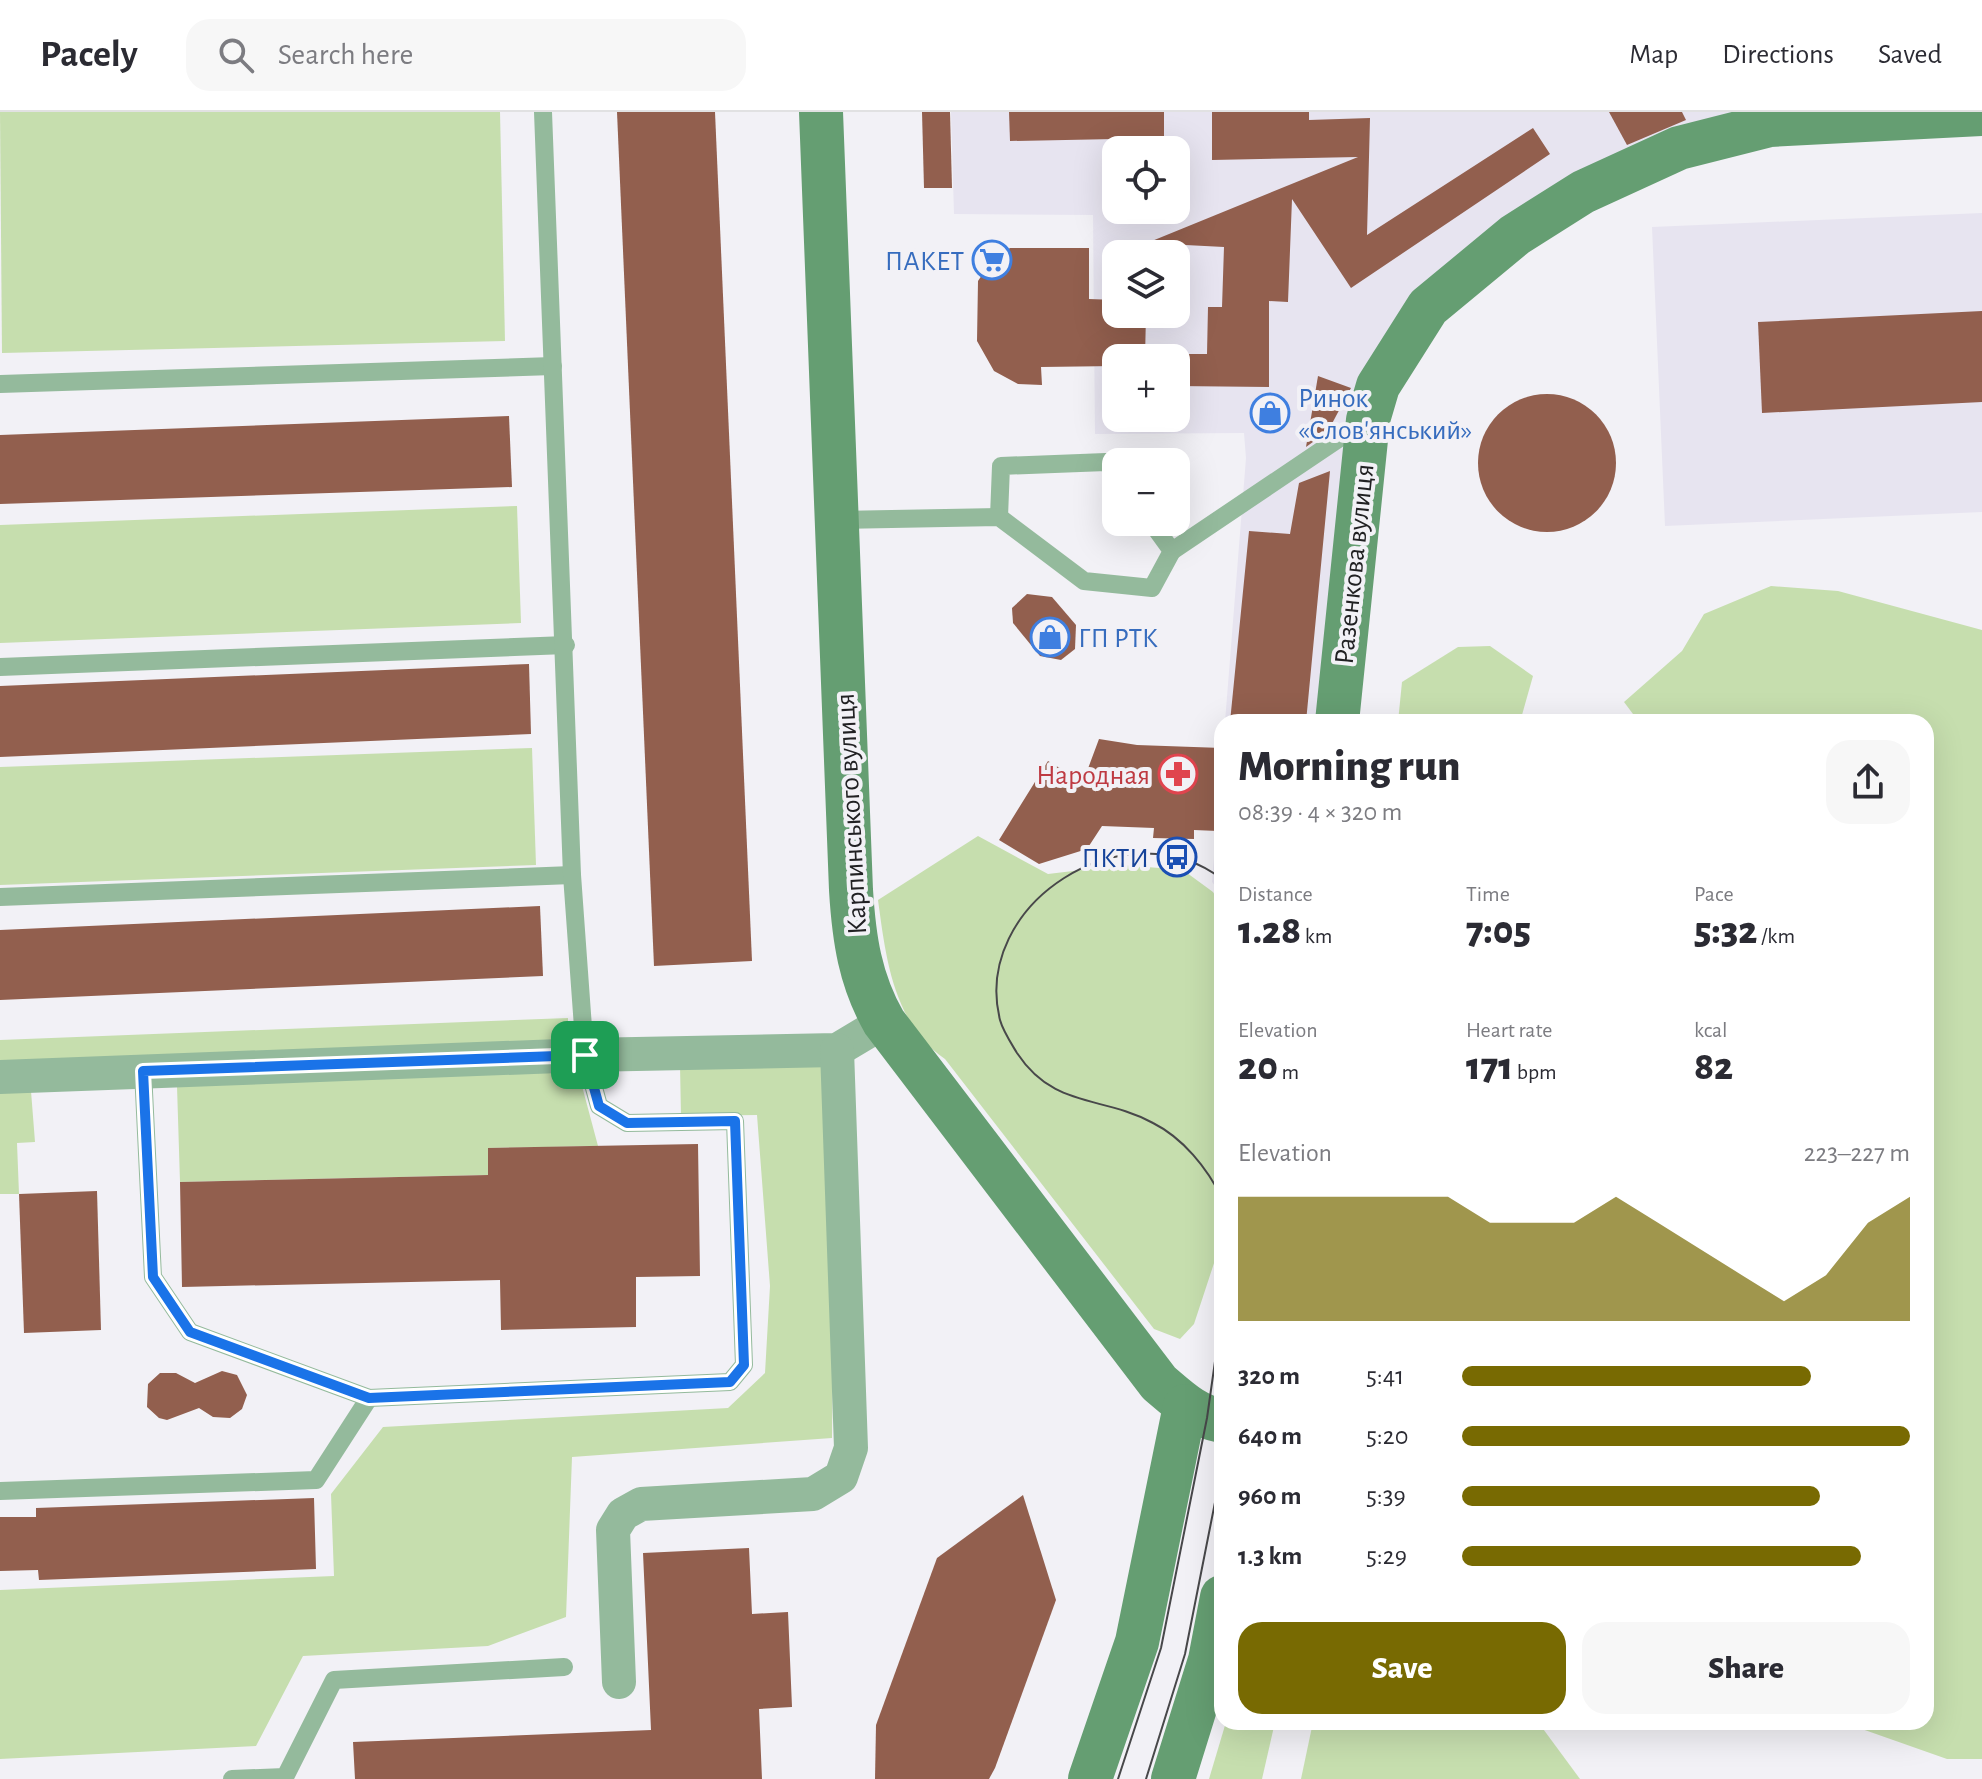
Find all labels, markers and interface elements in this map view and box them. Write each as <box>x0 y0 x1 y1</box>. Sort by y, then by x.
search box <box>186 19 746 91</box>
icon: search <box>214 33 258 77</box>
text: Pacely <box>40 36 138 74</box>
text: Search here <box>278 40 413 70</box>
text: Map <box>1629 41 1678 69</box>
text: Directions <box>1722 41 1834 69</box>
text: Saved <box>1878 41 1942 69</box>
map controls <box>1102 136 1190 536</box>
button: locate <box>1102 136 1190 224</box>
supermarket icon: ПАКЕТ <box>971 239 1013 281</box>
button: layers <box>1102 240 1190 328</box>
place label: ПАКЕТ <box>885 248 964 276</box>
button: + <box>1102 344 1190 432</box>
place label: Ринок «Слов'янський» <box>1298 385 1472 445</box>
shop icon: Ринок «Слов'янський» <box>1249 392 1291 434</box>
button: − <box>1102 448 1190 536</box>
street label: Разенкова вулиця <box>1331 463 1379 666</box>
shop icon: ГП РТК <box>1029 616 1071 658</box>
place label: ГП РТК <box>1078 625 1158 653</box>
street label: Карпинського вулиця <box>832 692 872 935</box>
button: share <box>1826 740 1910 824</box>
text: Morning run <box>1238 745 1461 789</box>
pharmacy icon: Народная <box>1157 753 1199 795</box>
place label: Народная <box>1036 762 1150 790</box>
text: 08:39 · 4 × 320 m <box>1238 799 1402 825</box>
bus stop icon: ПКТИ <box>1156 836 1198 878</box>
place label: ПКТИ <box>1081 845 1149 873</box>
text: Distance <box>1238 883 1313 905</box>
text: Time <box>1466 883 1510 905</box>
text: Pace <box>1694 883 1734 905</box>
text: 1.28 <box>1238 911 1301 951</box>
text: 7:05 <box>1466 911 1531 951</box>
text: 5:32 <box>1694 911 1757 951</box>
text: km <box>1301 925 1332 947</box>
text: /km <box>1757 925 1795 947</box>
text: Elevation <box>1238 1019 1318 1041</box>
text: Heart rate <box>1466 1019 1552 1041</box>
text: kcal <box>1694 1019 1728 1041</box>
pin <box>551 1021 619 1089</box>
icon: arrive <box>563 1033 607 1077</box>
text: 20 <box>1238 1047 1278 1087</box>
text: 171 <box>1466 1047 1513 1087</box>
text: 82 <box>1694 1047 1733 1087</box>
text: m <box>1278 1061 1299 1083</box>
text: bpm <box>1513 1061 1557 1083</box>
text: Elevation <box>1238 1140 1332 1166</box>
text: 223–227 m <box>1804 1140 1910 1166</box>
text: 320 m <box>1238 1363 1300 1389</box>
text: 5:41 <box>1366 1363 1404 1389</box>
text: 640 m <box>1238 1423 1302 1449</box>
text: 5:20 <box>1366 1423 1408 1449</box>
text: 960 m <box>1238 1483 1302 1509</box>
text: 5:39 <box>1366 1483 1406 1509</box>
text: 1.3 km <box>1238 1543 1302 1569</box>
text: 5:29 <box>1366 1543 1407 1569</box>
button: Save <box>1238 1622 1566 1714</box>
button: Share <box>1582 1622 1910 1714</box>

